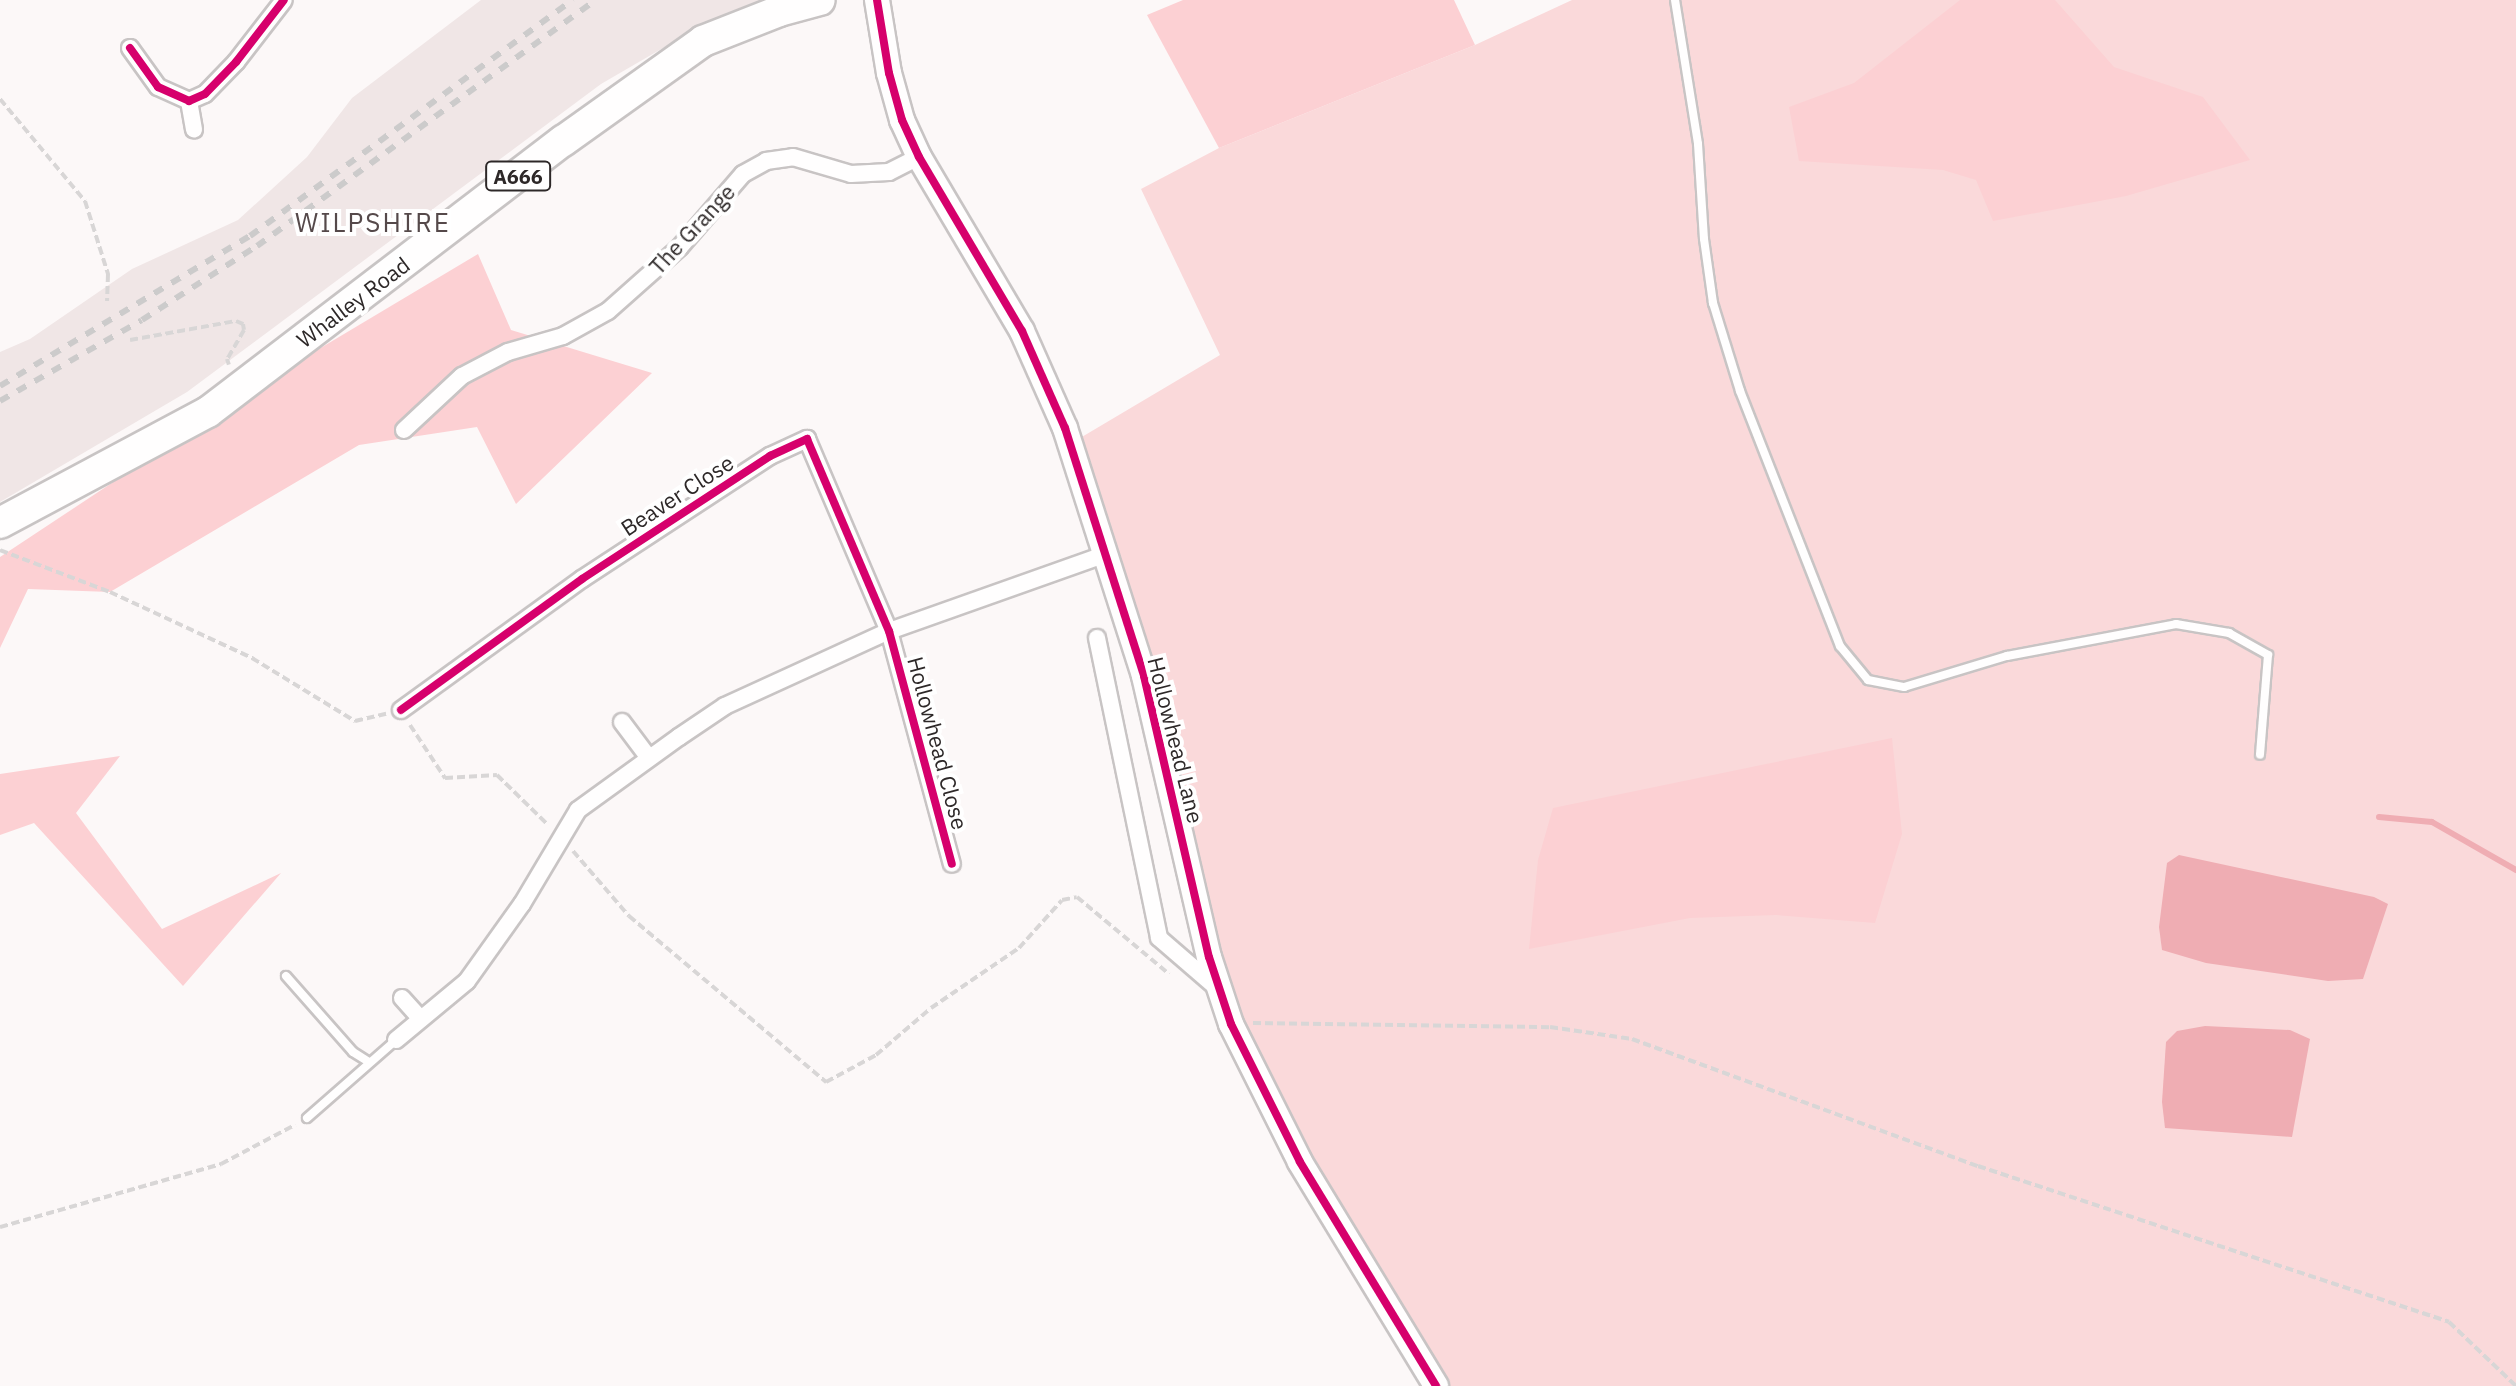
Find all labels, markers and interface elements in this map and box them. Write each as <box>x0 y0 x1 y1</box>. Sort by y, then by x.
road number: A666 <box>484 160 552 192</box>
street label: The Grange <box>644 179 740 279</box>
district label: WILPSHIRE <box>295 207 451 239</box>
street label: Whalley Road <box>291 251 415 353</box>
street label: Beaver Close <box>616 449 738 541</box>
street label: Hollowhead Close <box>902 654 974 832</box>
street label: Hollowhead Lane <box>1143 654 1209 826</box>

